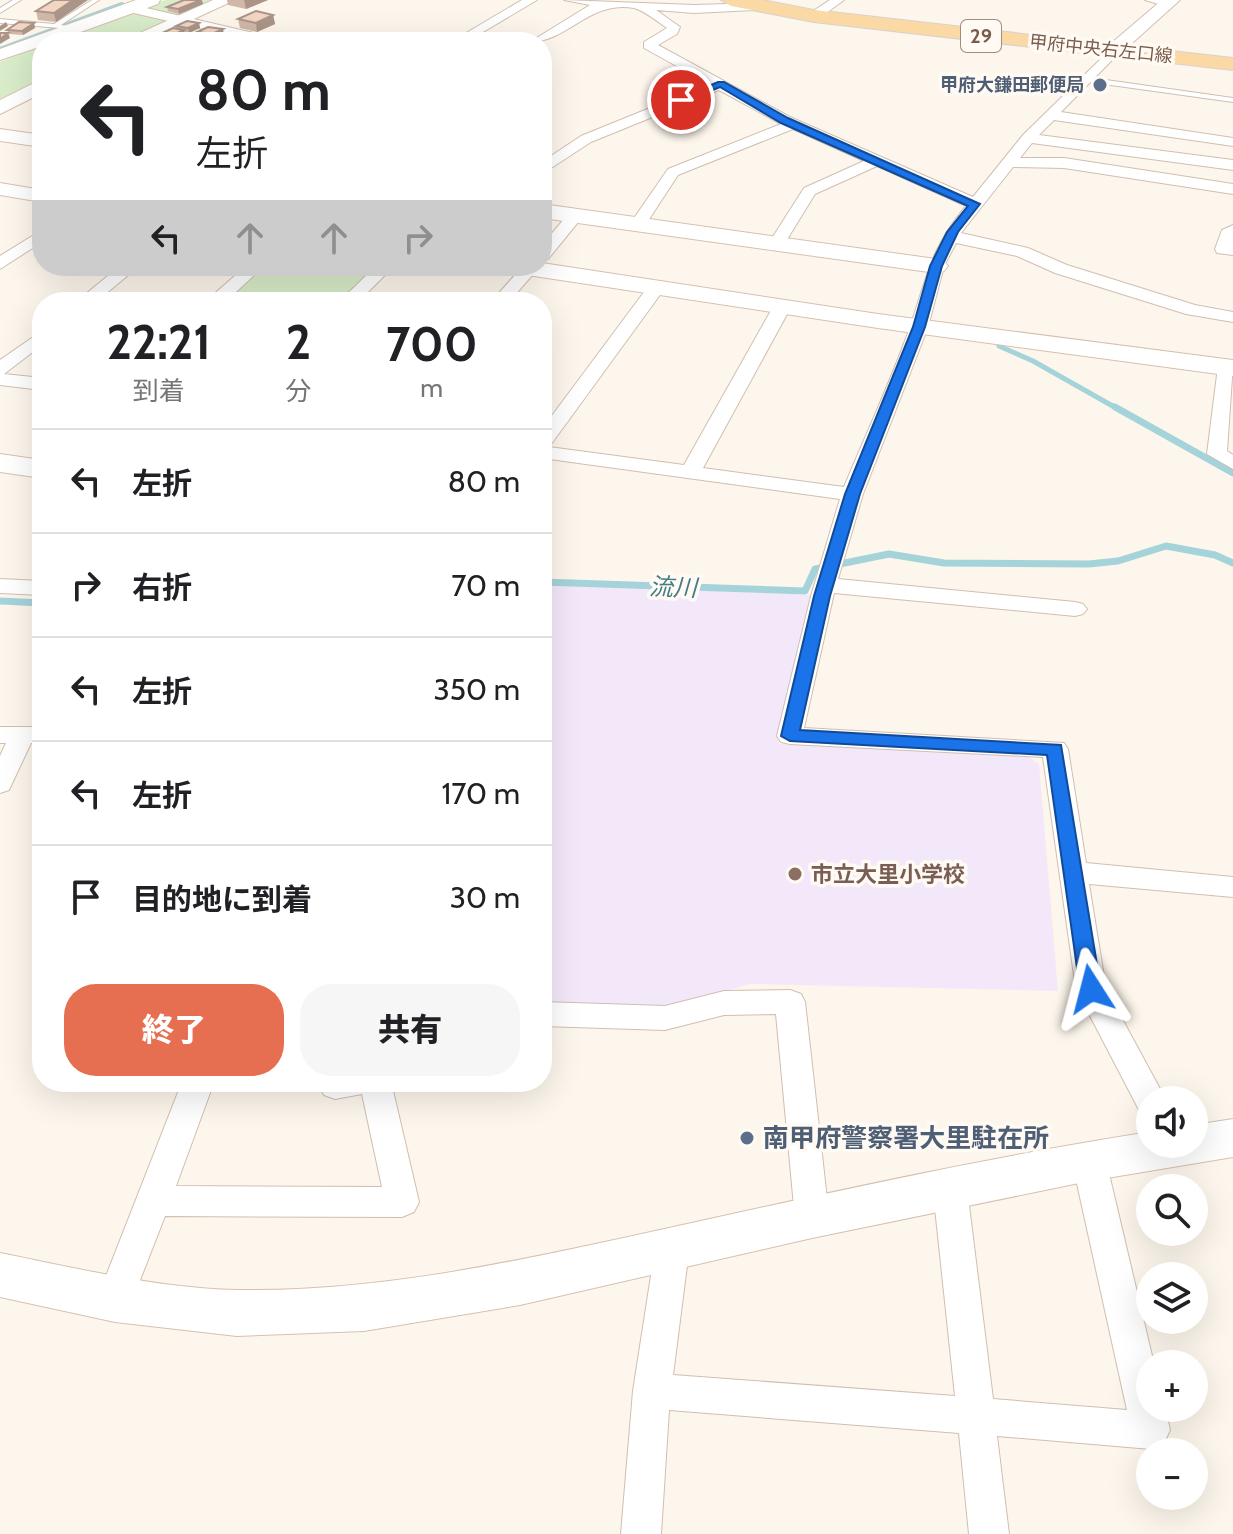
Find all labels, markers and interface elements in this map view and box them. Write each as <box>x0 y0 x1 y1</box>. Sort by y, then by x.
road number: 29 <box>961 20 1001 52</box>
street label: 甲府中央右左口線 <box>1028 31 1174 67</box>
text: 80 m <box>196 56 331 124</box>
icon: left <box>64 64 168 168</box>
pin <box>647 66 715 134</box>
place label: 甲府大鎌田郵便局 <box>940 74 1084 96</box>
marker: 甲府大鎌田郵便局 <box>1091 76 1109 94</box>
icon: arrive <box>659 78 703 122</box>
text: 左折 <box>196 131 268 175</box>
icon: left <box>144 216 188 260</box>
icon: ahead <box>228 216 272 260</box>
icon: ahead <box>312 216 356 260</box>
icon: right <box>396 216 440 260</box>
text: 22:21 <box>106 313 211 371</box>
text: 2 <box>286 313 311 371</box>
text: 700 <box>386 315 478 373</box>
text: m <box>420 372 443 404</box>
text: 到着 <box>133 375 185 407</box>
text: 分 <box>285 375 311 407</box>
icon: left <box>64 459 108 503</box>
text: 80 m <box>448 463 520 500</box>
text: 左折 <box>132 465 192 502</box>
icon: right <box>64 563 108 607</box>
text: 70 m <box>451 567 520 604</box>
text: 右折 <box>132 569 192 606</box>
water label: 流川 <box>649 572 700 602</box>
icon: left <box>64 667 108 711</box>
text: 350 m <box>434 671 520 708</box>
text: 左折 <box>132 673 192 710</box>
icon: left <box>64 771 108 815</box>
text: 170 m <box>441 775 520 812</box>
text: 左折 <box>132 777 192 814</box>
place label: 市立大里小学校 <box>811 861 965 888</box>
marker: 市立大里小学校 <box>786 865 804 883</box>
icon: arrive <box>64 875 108 919</box>
text: 30 m <box>450 879 520 916</box>
text: 目的地に到着 <box>132 881 312 918</box>
position arrow <box>1049 947 1133 1031</box>
button: 終了 <box>64 984 284 1076</box>
button: 共有 <box>300 984 520 1076</box>
map controls <box>1136 1086 1208 1510</box>
button: sound <box>1136 1086 1208 1158</box>
place label: 南甲府警察署大里駐在所 <box>763 1122 1049 1154</box>
marker: 南甲府警察署大里駐在所 <box>738 1129 756 1147</box>
button: search <box>1136 1174 1208 1246</box>
button: layers <box>1136 1262 1208 1334</box>
button: + <box>1136 1350 1208 1422</box>
button: − <box>1136 1438 1208 1510</box>

